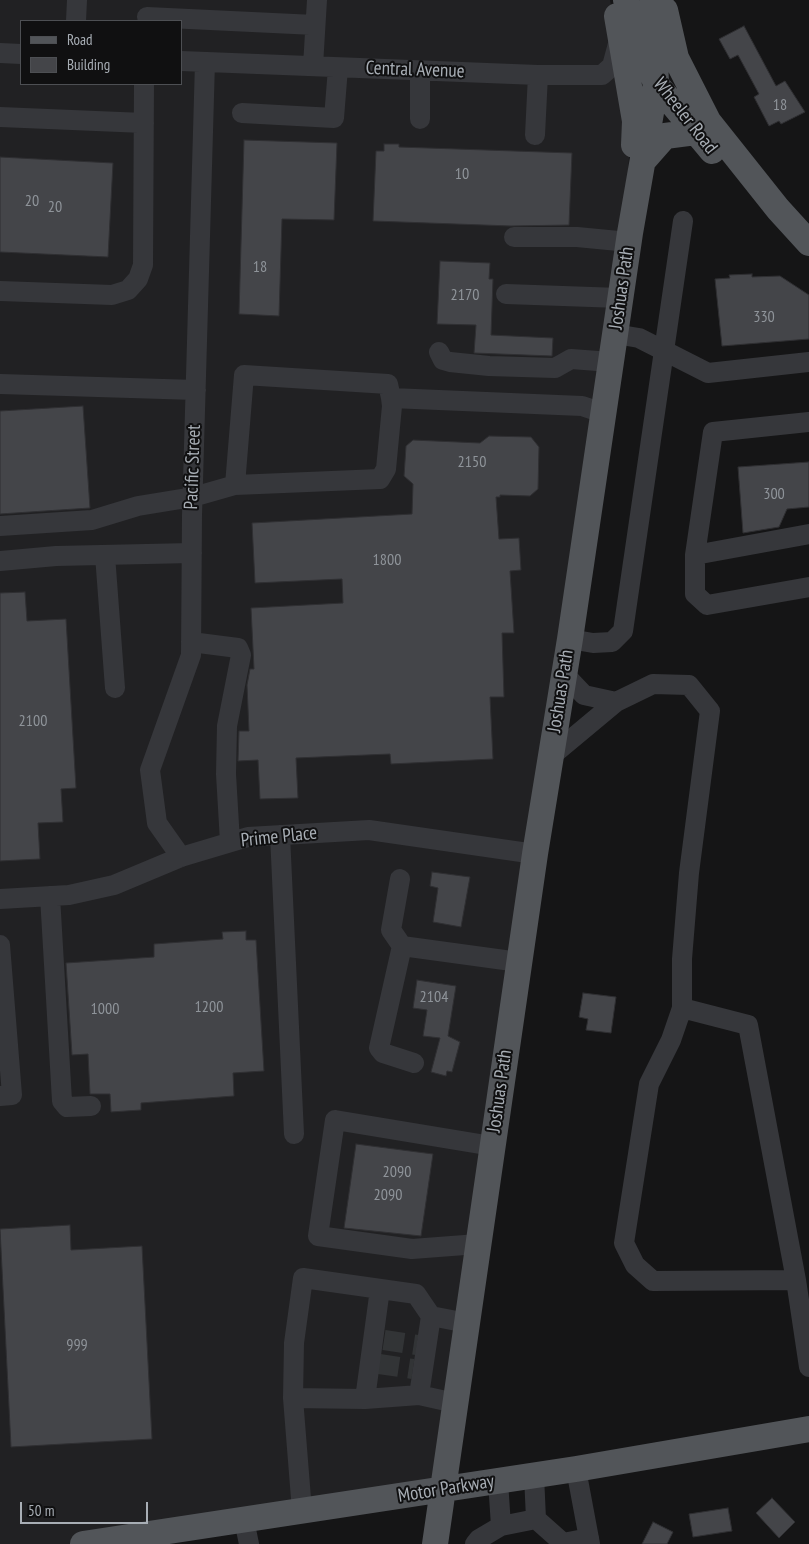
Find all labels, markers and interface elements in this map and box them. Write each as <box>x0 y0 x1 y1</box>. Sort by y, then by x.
legend <box>20 20 182 85</box>
text: Road <box>67 30 93 49</box>
text: Building <box>67 55 110 74</box>
street label: Central Avenue <box>365 57 465 83</box>
street label: Wheeler Road <box>648 73 722 159</box>
house number: 18 <box>773 95 787 115</box>
house number: 10 <box>455 164 469 184</box>
house number: 20 <box>25 191 39 211</box>
house number: 20 <box>48 197 62 217</box>
street label: Joshuas Path <box>605 245 639 331</box>
house number: 18 <box>253 257 267 277</box>
house number: 2170 <box>451 285 479 305</box>
house number: 330 <box>753 307 775 327</box>
street label: Pacific Street <box>180 424 206 510</box>
house number: 2150 <box>458 452 486 472</box>
house number: 300 <box>763 484 785 504</box>
house number: 1800 <box>373 550 401 570</box>
street label: Joshuas Path <box>543 648 579 734</box>
house number: 2100 <box>19 711 47 731</box>
street label: Prime Place <box>240 822 318 852</box>
house number: 2104 <box>420 987 448 1007</box>
house number: 1200 <box>195 997 223 1017</box>
house number: 1000 <box>91 999 119 1019</box>
street label: Joshuas Path <box>483 1048 517 1134</box>
house number: 2090 <box>383 1162 411 1182</box>
house number: 2090 <box>374 1185 402 1205</box>
house number: 999 <box>66 1335 88 1355</box>
street label: Motor Parkway <box>396 1470 496 1508</box>
scale bar <box>22 1492 150 1524</box>
text: 50 m <box>28 1501 54 1520</box>

